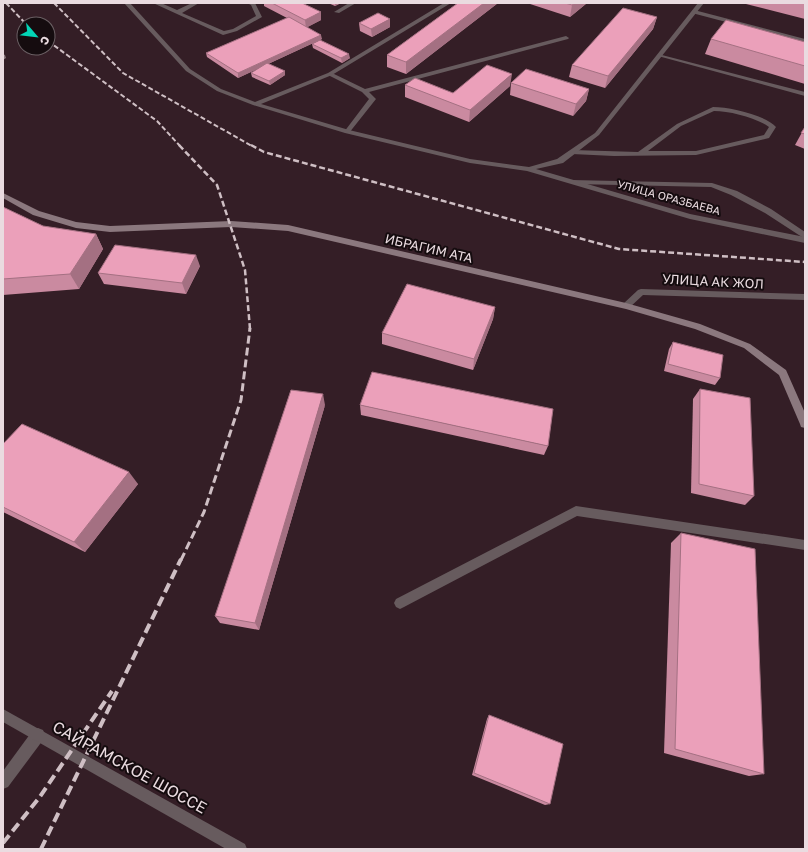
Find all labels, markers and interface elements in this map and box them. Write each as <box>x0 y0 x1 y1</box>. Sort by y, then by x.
north arrow <box>16 16 56 56</box>
text: С <box>38 34 53 48</box>
street label: УЛИЦА ОРАЗБАЕВА <box>616 177 723 217</box>
street label: ИБРАГИМ АТА <box>383 230 475 266</box>
street label: УЛИЦА АК ЖОЛ <box>662 270 764 292</box>
street label: САЙРАМСКОЕ ШОССЕ <box>49 716 211 818</box>

